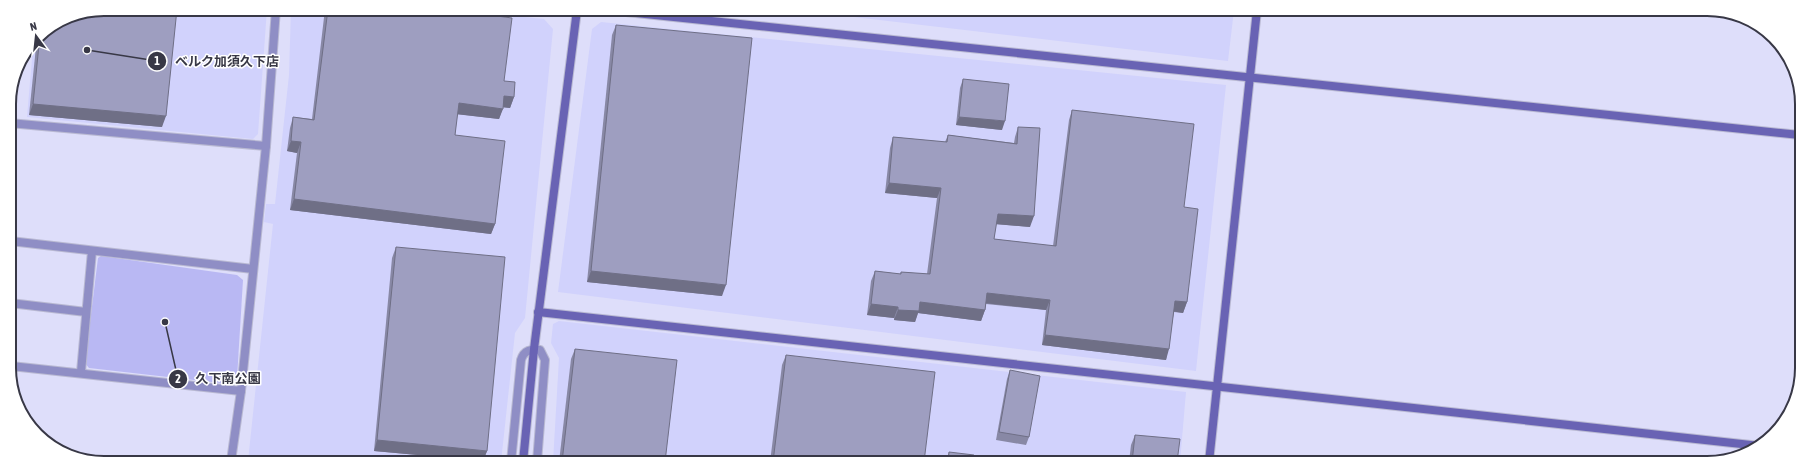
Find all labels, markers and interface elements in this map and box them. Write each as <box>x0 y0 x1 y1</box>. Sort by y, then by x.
north arrow <box>16 16 56 56</box>
text: N <box>29 20 38 33</box>
callout: ベルク加須久下店 <box>147 48 287 73</box>
text: 1 <box>154 54 160 68</box>
text: ベルク加須久下店 <box>175 54 279 69</box>
callout: 久下南公園 <box>168 366 269 391</box>
text: 久下南公園 <box>195 371 261 386</box>
text: 2 <box>175 372 181 386</box>

